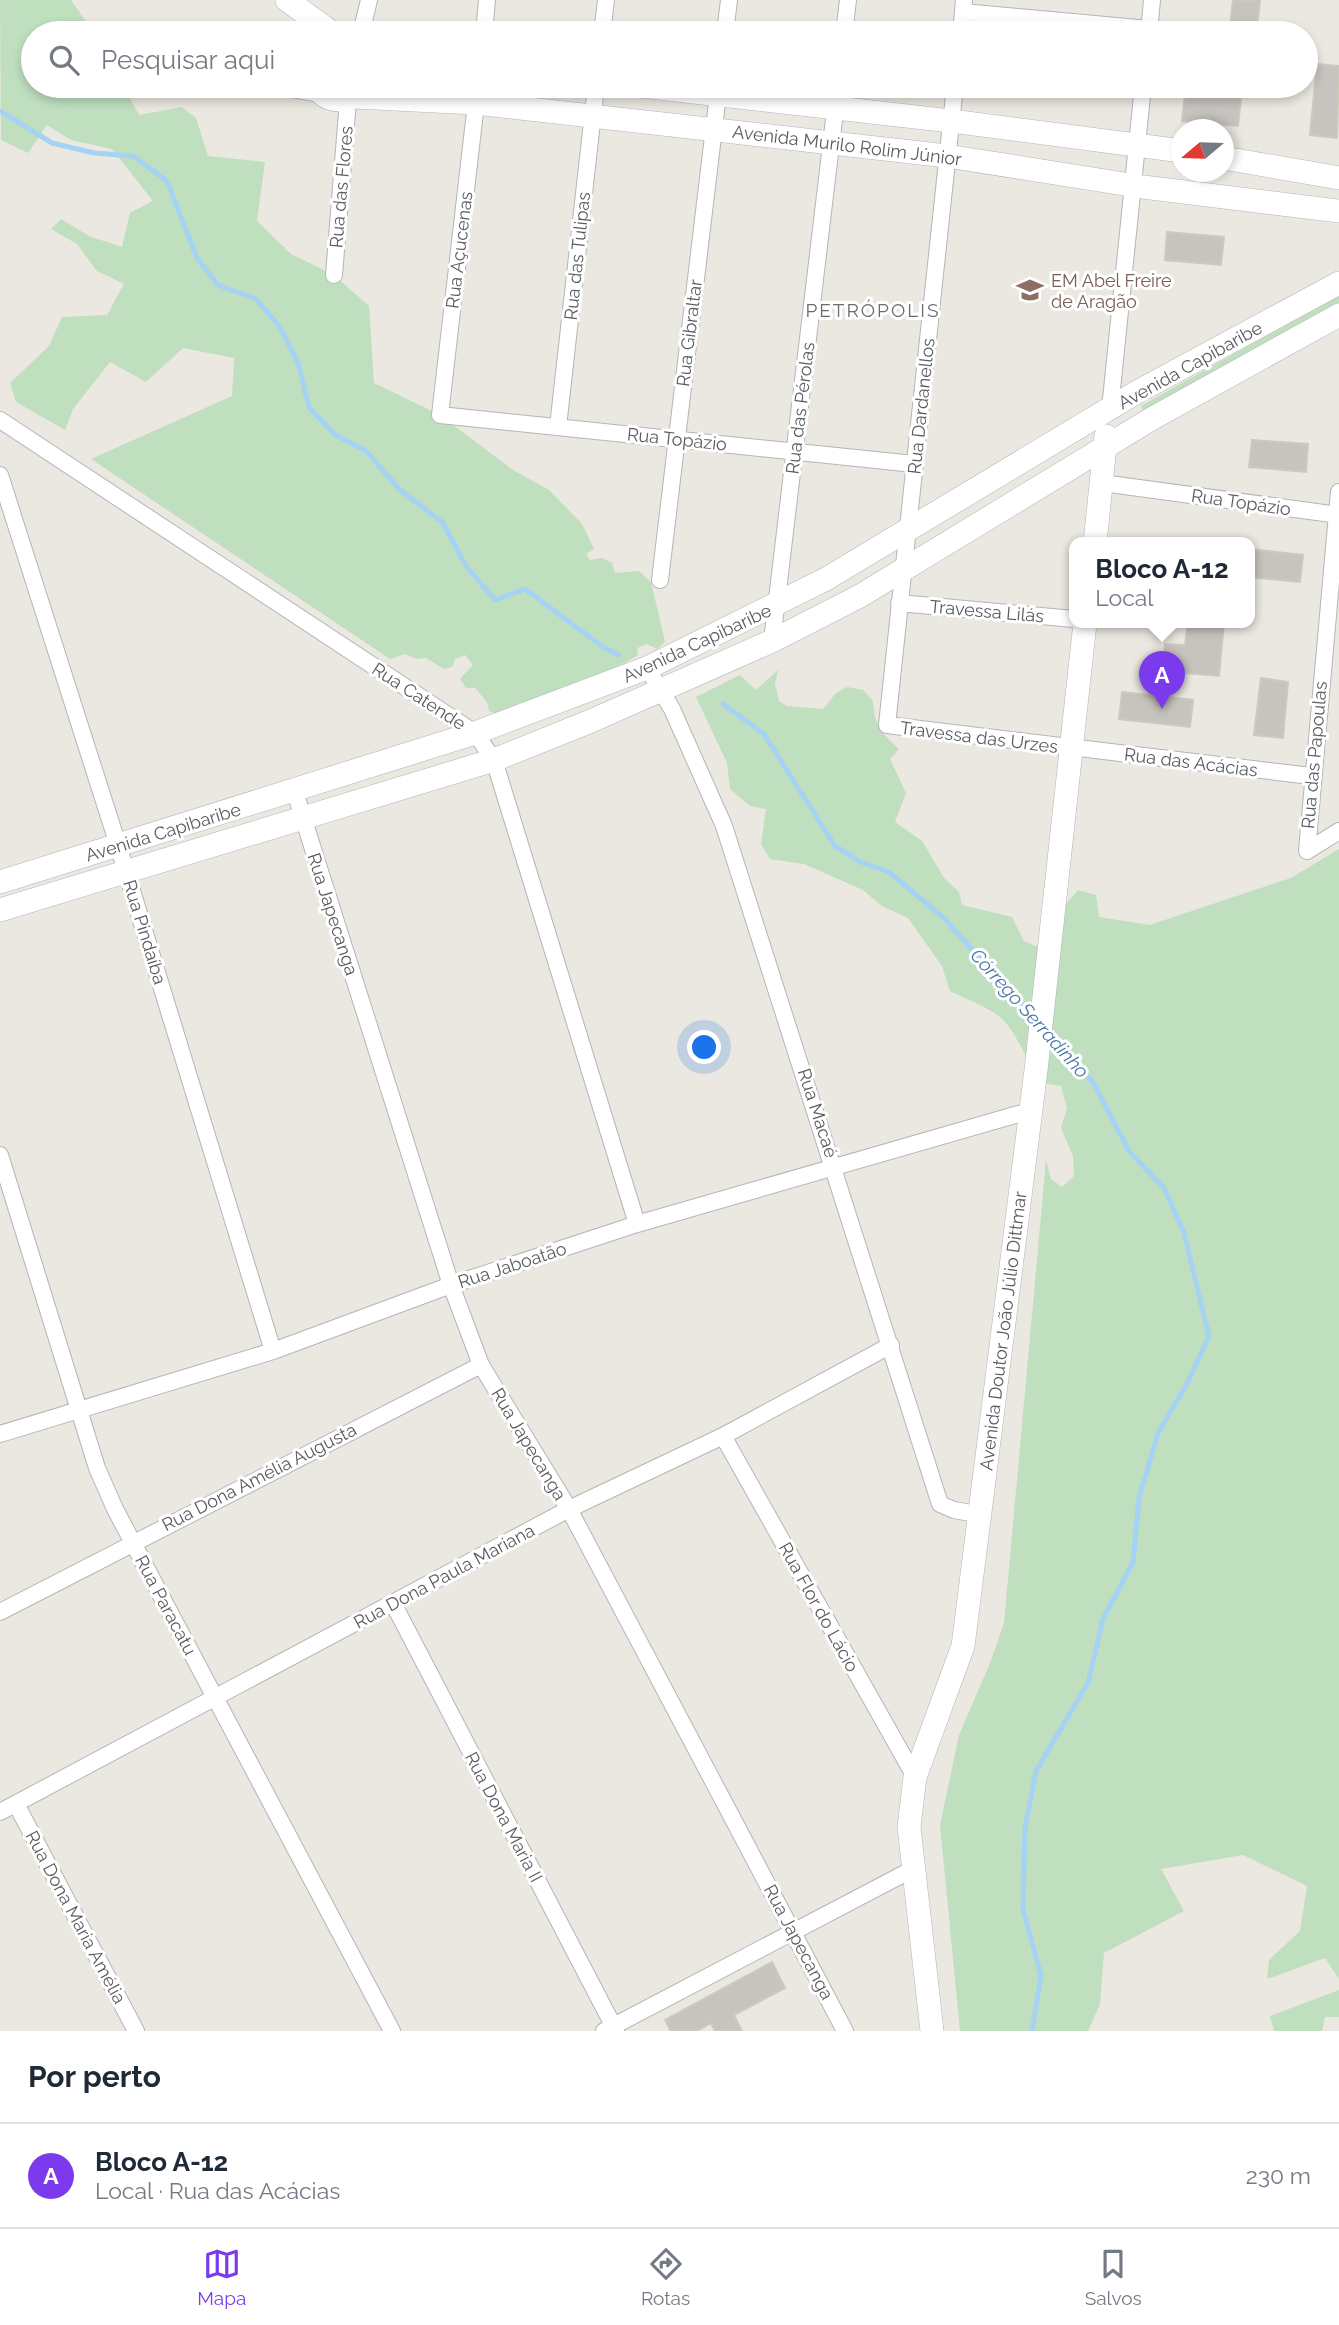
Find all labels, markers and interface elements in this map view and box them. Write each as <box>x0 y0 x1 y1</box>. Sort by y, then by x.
search box <box>21 21 1318 98</box>
icon: search <box>45 41 83 79</box>
text: Pesquisar aqui <box>101 45 275 75</box>
north arrow <box>1171 119 1234 182</box>
street label: Avenida Murilo Rolim Júnior <box>731 121 963 170</box>
street label: Rua das Flores <box>325 125 357 249</box>
street label: Rua Açucenas <box>441 190 477 310</box>
street label: Rua das Tulipas <box>560 190 594 321</box>
place label: EM Abel Freire de Aragão <box>1051 270 1172 312</box>
school or university icon: EM Abel Freire de Aragão <box>1015 275 1045 305</box>
street label: Rua Gibraltar <box>672 278 706 388</box>
district label: PETRÓPOLIS <box>805 299 941 321</box>
street label: Avenida Capibaribe <box>1114 316 1266 413</box>
street label: Rua Dardanellos <box>903 337 939 475</box>
street label: Rua das Pérolas <box>781 341 819 475</box>
street label: Rua Topázio <box>626 423 728 455</box>
street label: Rua Topázio <box>1190 485 1292 519</box>
popup <box>1069 537 1255 628</box>
text: Bloco A-12 <box>1095 554 1229 584</box>
text: Local <box>1095 584 1154 611</box>
street label: Travessa Lilás <box>929 596 1045 626</box>
street label: Avenida Capibaribe <box>619 599 775 687</box>
pin: A <box>1139 651 1185 709</box>
street label: Rua Catende <box>368 658 470 734</box>
street label: Rua das Papoulas <box>1297 680 1331 830</box>
street label: Travessa das Urzes <box>899 717 1059 757</box>
street label: Rua das Acácias <box>1123 743 1259 781</box>
street label: Avenida Capibaribe <box>83 798 244 866</box>
street label: Rua Japecanga <box>303 850 363 978</box>
street label: Rua Pindaíba <box>119 877 171 987</box>
water label: Córrego Serradinho <box>966 944 1094 1082</box>
your location <box>687 1030 721 1064</box>
street label: Rua Macaé <box>794 1066 842 1161</box>
street label: Avenida Doutor João Júlio Dittmar <box>975 1190 1031 1472</box>
street label: Rua Jaboatão <box>455 1238 569 1292</box>
street label: Rua Japecanga <box>487 1384 571 1504</box>
street label: Rua Dona Amélia Augusta <box>158 1419 360 1535</box>
street label: Rua Dona Paula Mariana <box>350 1519 538 1633</box>
street label: Rua Flor do Lácio <box>775 1539 863 1676</box>
street label: Rua Paracatu <box>131 1551 201 1659</box>
street label: Rua Dona Maria II <box>461 1748 547 1886</box>
street label: Rua Dona Maria Amélia <box>21 1827 131 2007</box>
street label: Rua Japecanga <box>760 1881 838 2003</box>
text: Por perto <box>28 2059 161 2094</box>
text: Bloco A-12 <box>95 2147 228 2177</box>
text: A <box>43 2162 59 2189</box>
text: 230 m <box>1246 2162 1311 2189</box>
text: Local · Rua das Acácias <box>95 2177 340 2204</box>
tab: Mapa <box>197 2245 246 2309</box>
tab: Rotas <box>641 2245 690 2309</box>
tab: Salvos <box>1085 2245 1142 2309</box>

